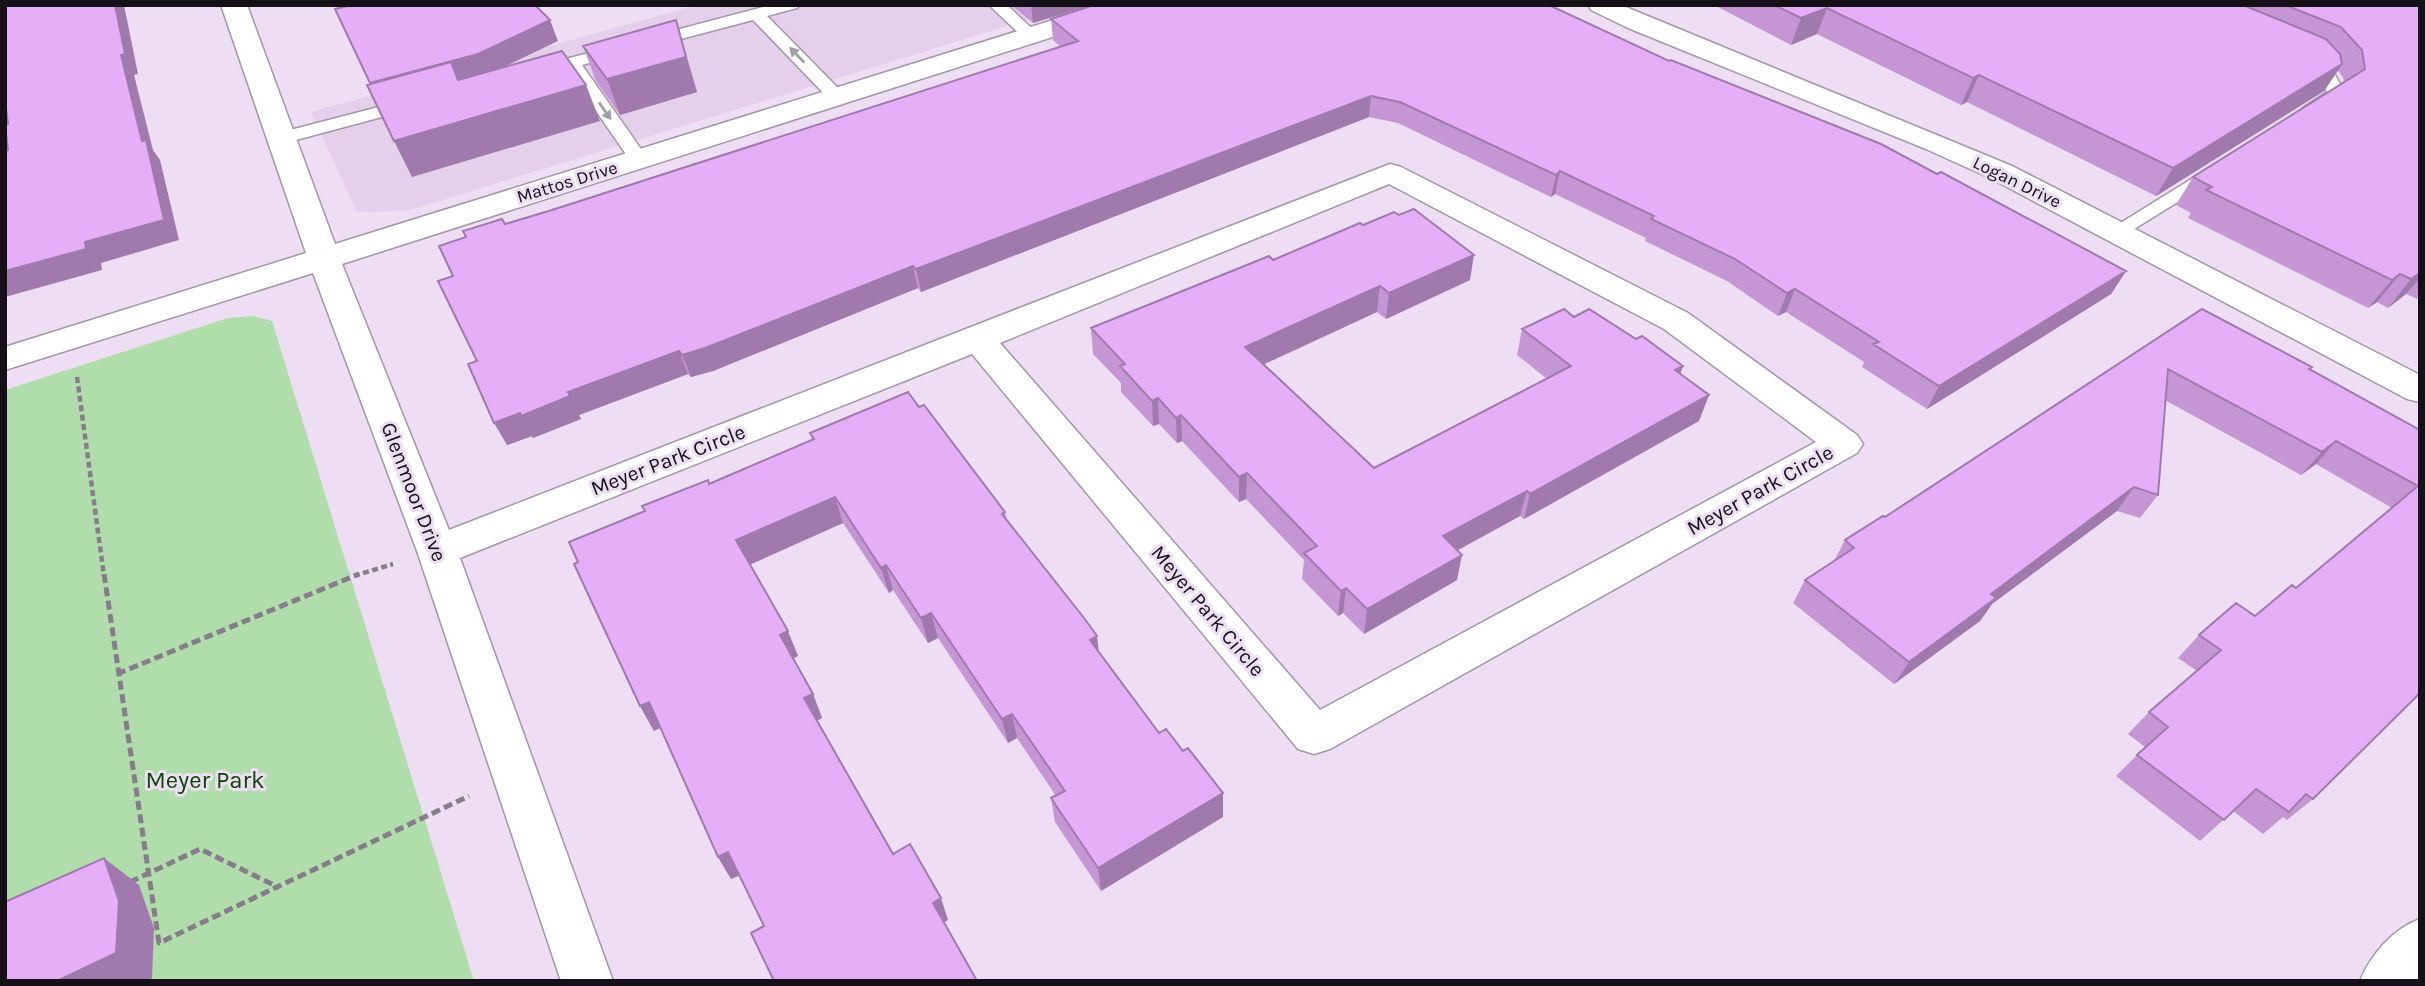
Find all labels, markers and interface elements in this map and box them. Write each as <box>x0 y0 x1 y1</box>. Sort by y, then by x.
one-way arrow <box>788 47 805 64</box>
one-way arrow <box>598 102 612 120</box>
street label: Logan Drive <box>1969 151 2065 213</box>
street label: Mattos Drive <box>514 156 620 208</box>
street label: Glenmoor Drive <box>376 419 452 565</box>
street label: Meyer Park Circle <box>587 419 749 501</box>
street label: Meyer Park Circle <box>1683 440 1837 540</box>
street label: Meyer Park Circle <box>1146 541 1270 681</box>
park label: Meyer Park <box>145 766 265 794</box>

